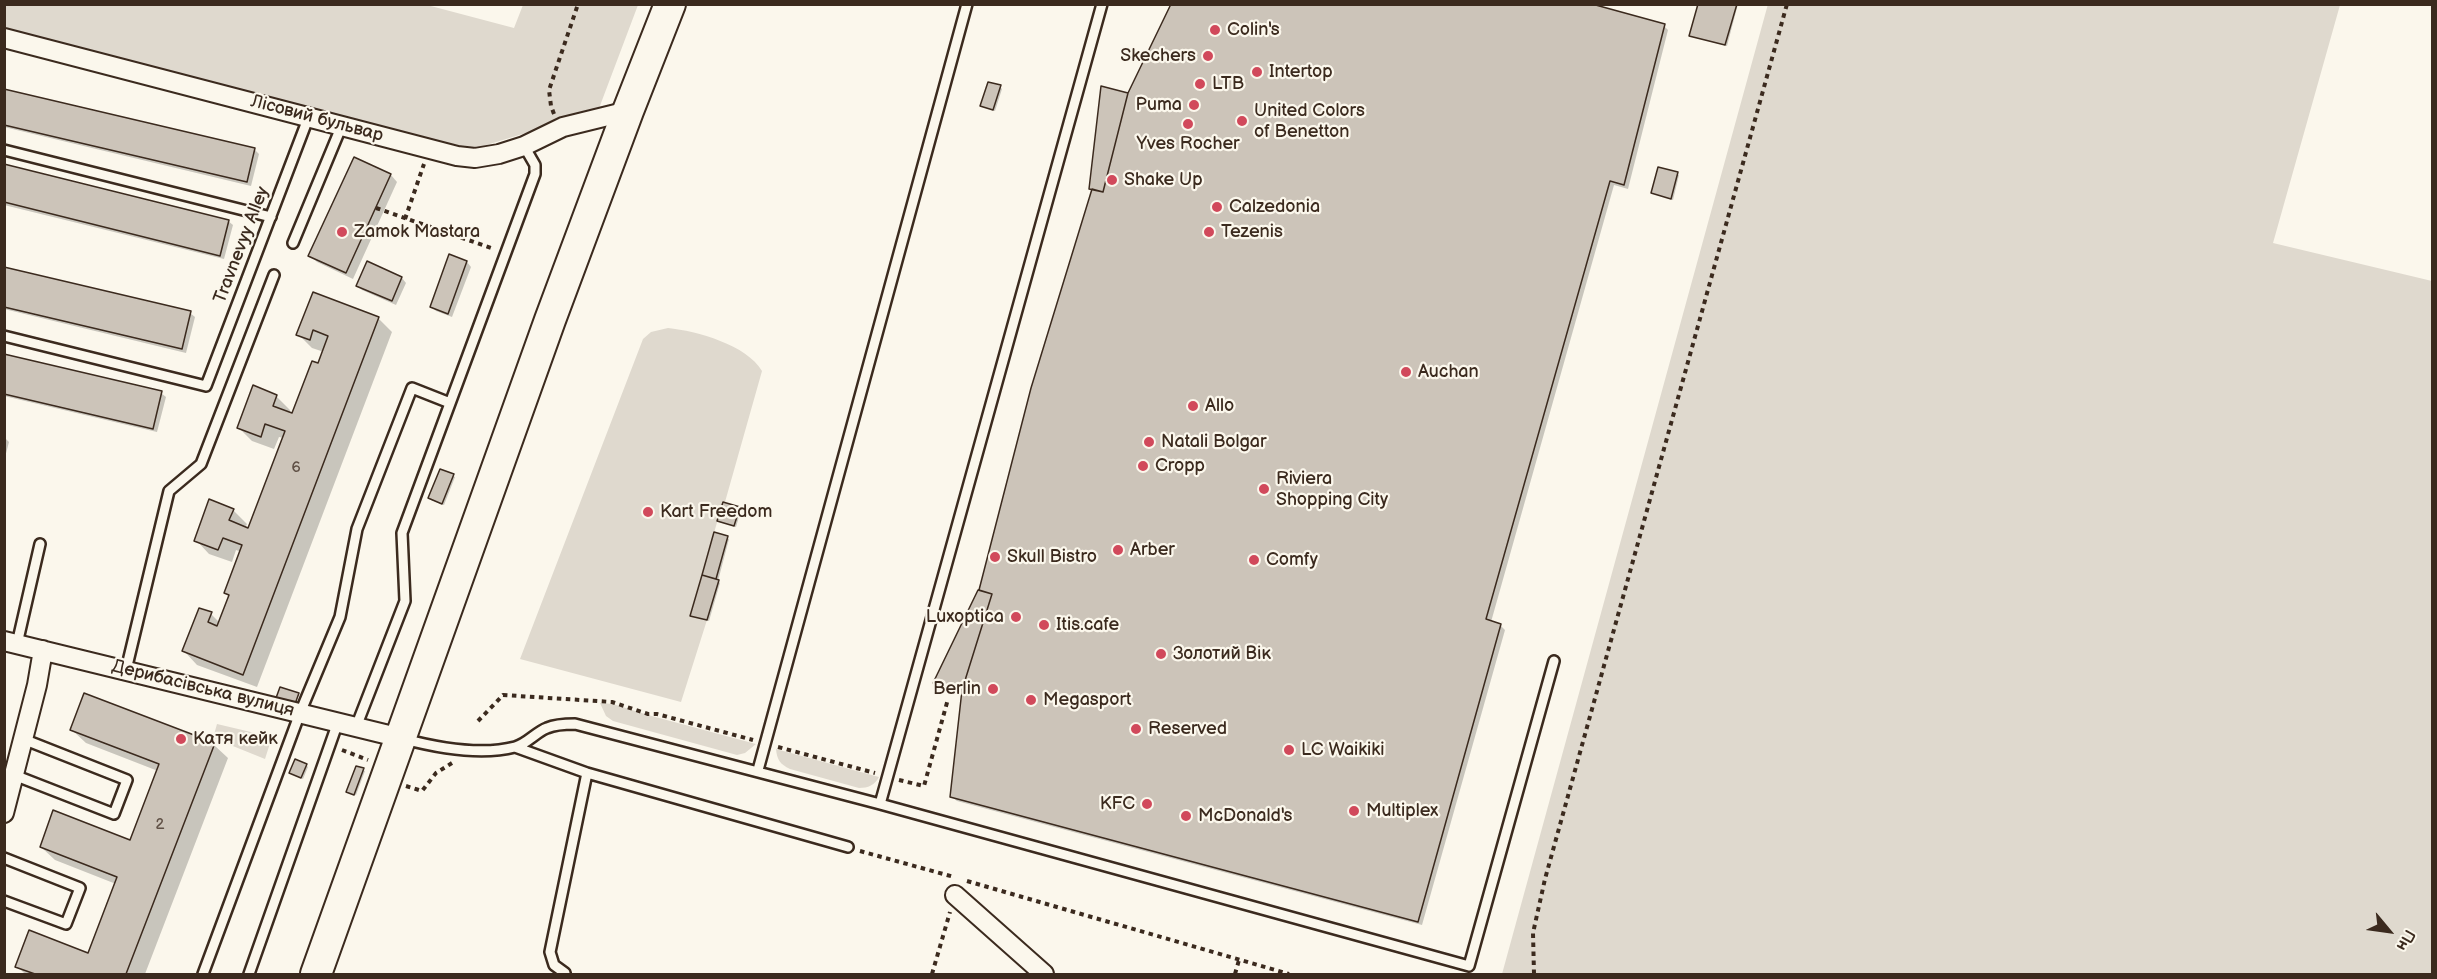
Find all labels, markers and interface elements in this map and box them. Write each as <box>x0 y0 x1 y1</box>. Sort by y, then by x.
place label: Colin's <box>1227 19 1280 41</box>
marker: Colin's <box>1208 23 1222 37</box>
place label: Skechers <box>1120 45 1196 67</box>
marker: Skechers <box>1201 49 1215 63</box>
place label: Intertop <box>1269 61 1333 83</box>
marker: Intertop <box>1250 65 1264 79</box>
place label: LTB <box>1212 73 1244 95</box>
marker: LTB <box>1193 77 1207 91</box>
street label: Лісовий бульвар <box>248 91 386 147</box>
place label: Puma <box>1136 94 1182 116</box>
marker: Puma <box>1187 98 1201 112</box>
place label: United Colors of Benetton <box>1254 100 1365 142</box>
marker: United Colors of Benetton <box>1235 114 1249 128</box>
marker: Yves Rocher <box>1181 117 1195 131</box>
place label: Yves Rocher <box>1136 133 1240 155</box>
place label: Shake Up <box>1124 169 1203 191</box>
marker: Shake Up <box>1105 173 1119 187</box>
street label: Travnevyy Alley <box>210 184 274 306</box>
place label: Calzedonia <box>1229 196 1320 218</box>
marker: Calzedonia <box>1210 200 1224 214</box>
place label: Zamok Mastara <box>354 221 480 243</box>
place label: Tezenis <box>1221 221 1283 243</box>
marker: Zamok Mastara <box>335 225 349 239</box>
marker: Tezenis <box>1202 225 1216 239</box>
place label: Auchan <box>1418 361 1479 383</box>
marker: Auchan <box>1399 365 1413 379</box>
place label: Allo <box>1205 395 1234 417</box>
marker: Allo <box>1186 399 1200 413</box>
place label: Natali Bolgar <box>1161 431 1267 453</box>
marker: Natali Bolgar <box>1142 435 1156 449</box>
place label: Cropp <box>1155 455 1205 477</box>
house number: 6 <box>291 459 301 477</box>
marker: Cropp <box>1136 459 1150 473</box>
place label: Riviera Shopping City <box>1276 468 1388 510</box>
marker: Riviera Shopping City <box>1257 482 1271 496</box>
place label: Kart Freedom <box>660 501 772 523</box>
marker: Kart Freedom <box>641 505 655 519</box>
place label: Arber <box>1130 539 1175 561</box>
marker: Arber <box>1111 543 1125 557</box>
place label: Skull Bistro <box>1007 546 1097 568</box>
place label: Comfy <box>1266 549 1318 571</box>
marker: Skull Bistro <box>988 550 1002 564</box>
marker: Comfy <box>1247 553 1261 567</box>
place label: Luxoptica <box>926 606 1004 628</box>
marker: Luxoptica <box>1009 610 1023 624</box>
place label: Itis.cafe <box>1056 614 1119 636</box>
marker: Itis.cafe <box>1037 618 1051 632</box>
place label: Золотий Вік <box>1173 643 1271 665</box>
marker: Золотий Вік <box>1154 647 1168 661</box>
street label: Дерибасівська вулиця <box>110 656 296 722</box>
place label: Berlin <box>933 678 981 700</box>
marker: Berlin <box>986 682 1000 696</box>
place label: Megasport <box>1043 689 1132 711</box>
marker: Megasport <box>1024 693 1038 707</box>
place label: Reserved <box>1148 718 1227 740</box>
marker: Reserved <box>1129 722 1143 736</box>
place label: Катя кейк <box>193 728 278 750</box>
marker: Катя кейк <box>174 732 188 746</box>
place label: LC Waikiki <box>1301 739 1384 761</box>
marker: LC Waikiki <box>1282 743 1296 757</box>
place label: KFC <box>1100 793 1135 815</box>
marker: KFC <box>1140 797 1154 811</box>
place label: Multiplex <box>1366 800 1439 822</box>
marker: Multiplex <box>1347 804 1361 818</box>
place label: McDonald's <box>1198 805 1292 827</box>
marker: McDonald's <box>1179 809 1193 823</box>
house number: 2 <box>156 816 164 834</box>
north arrow <box>2359 901 2419 961</box>
text: Пн <box>2392 926 2419 954</box>

